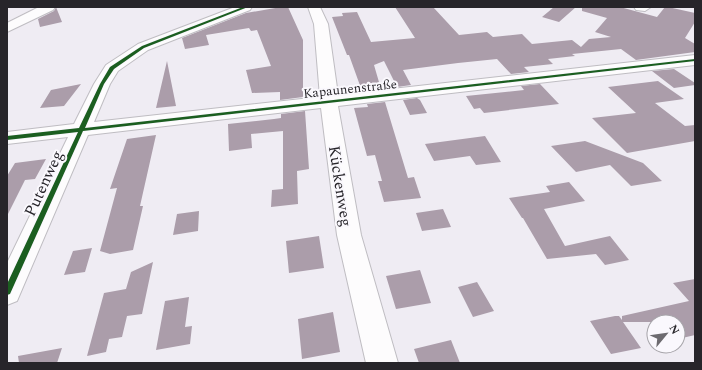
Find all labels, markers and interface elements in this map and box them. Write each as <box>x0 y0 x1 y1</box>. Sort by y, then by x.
street label: Kapaunenstraße <box>302 74 398 104</box>
street label: Kückenweg <box>322 144 358 228</box>
street label: Putenweg <box>18 147 70 220</box>
north arrow <box>646 314 686 354</box>
text: N <box>665 321 684 337</box>

